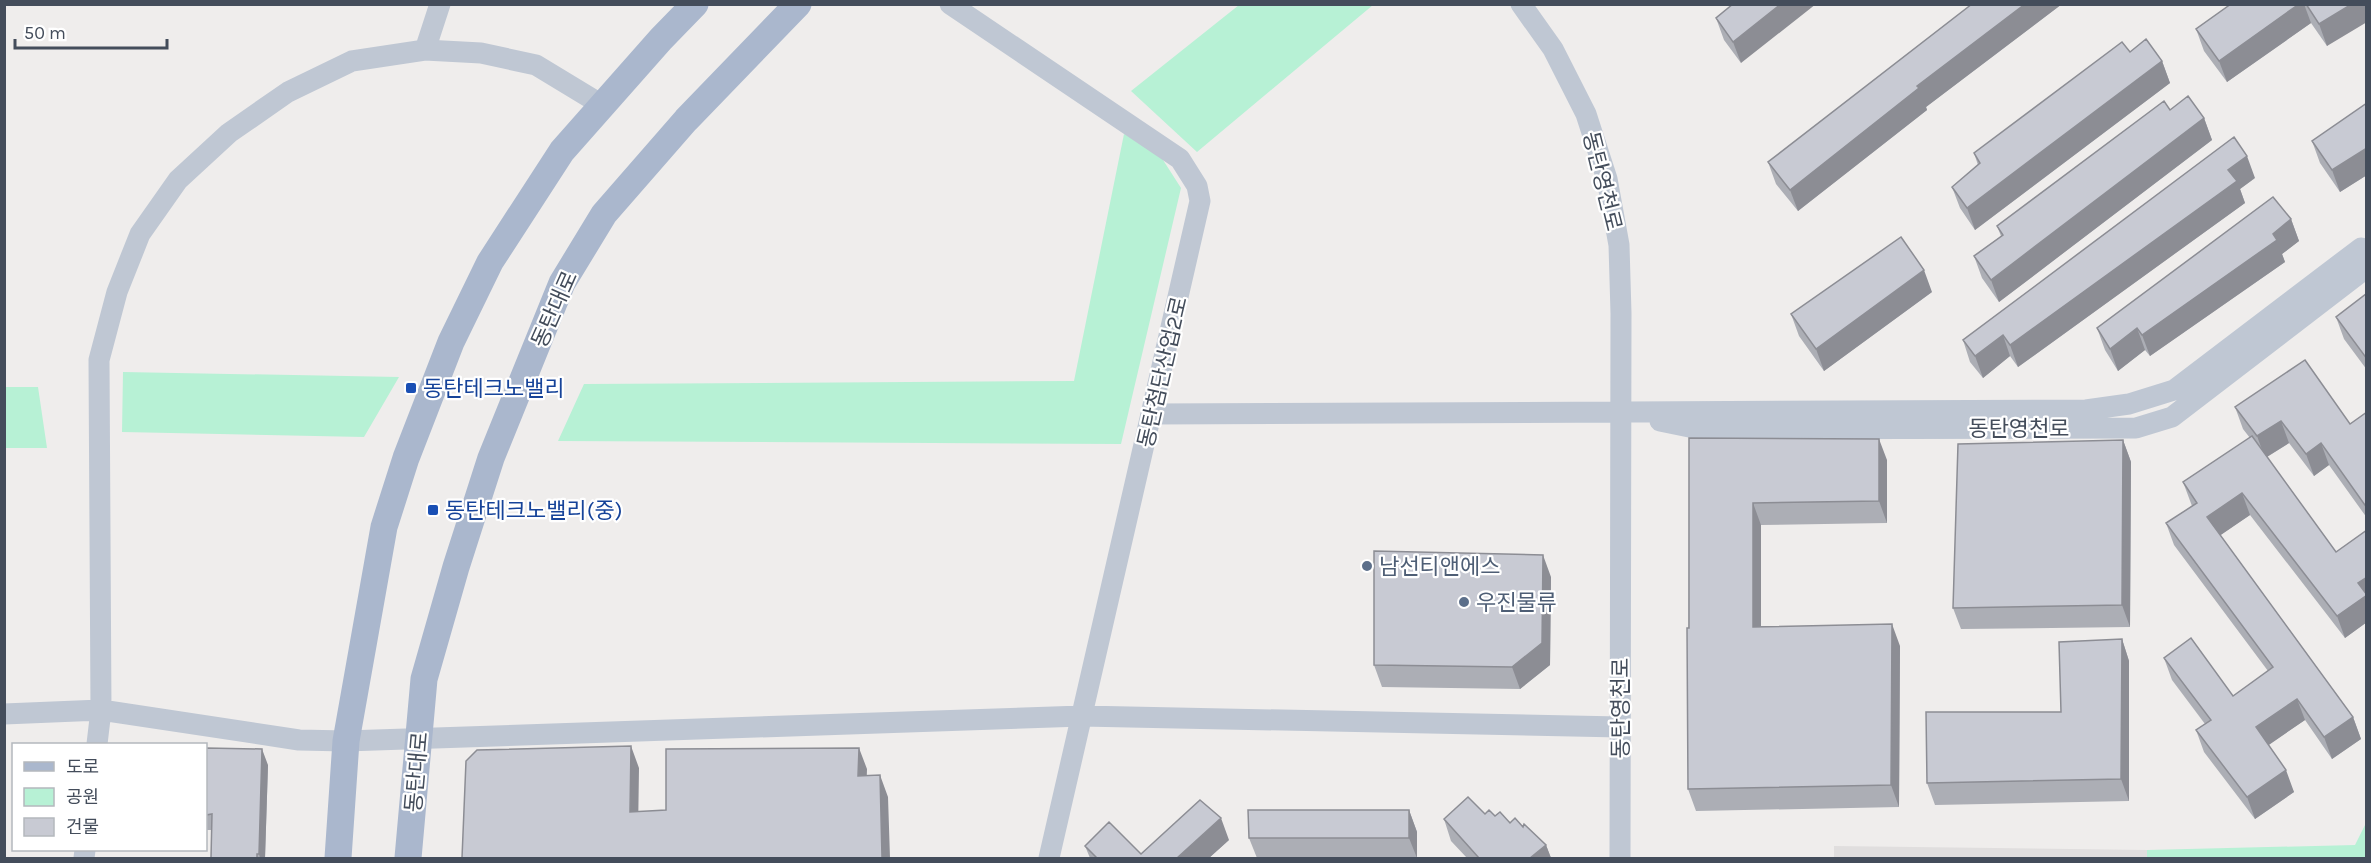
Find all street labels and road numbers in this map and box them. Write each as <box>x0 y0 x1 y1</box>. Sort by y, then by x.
street label: 동탄영천로 <box>1577 129 1627 233</box>
street label: 동탄대로 <box>527 267 583 352</box>
street label: 동탄첨단산업2로 <box>1133 294 1193 450</box>
street label: 동탄영천로 <box>1968 416 2070 442</box>
street label: 동탄영천로 <box>1608 657 1634 759</box>
street label: 동탄대로 <box>401 731 433 814</box>

